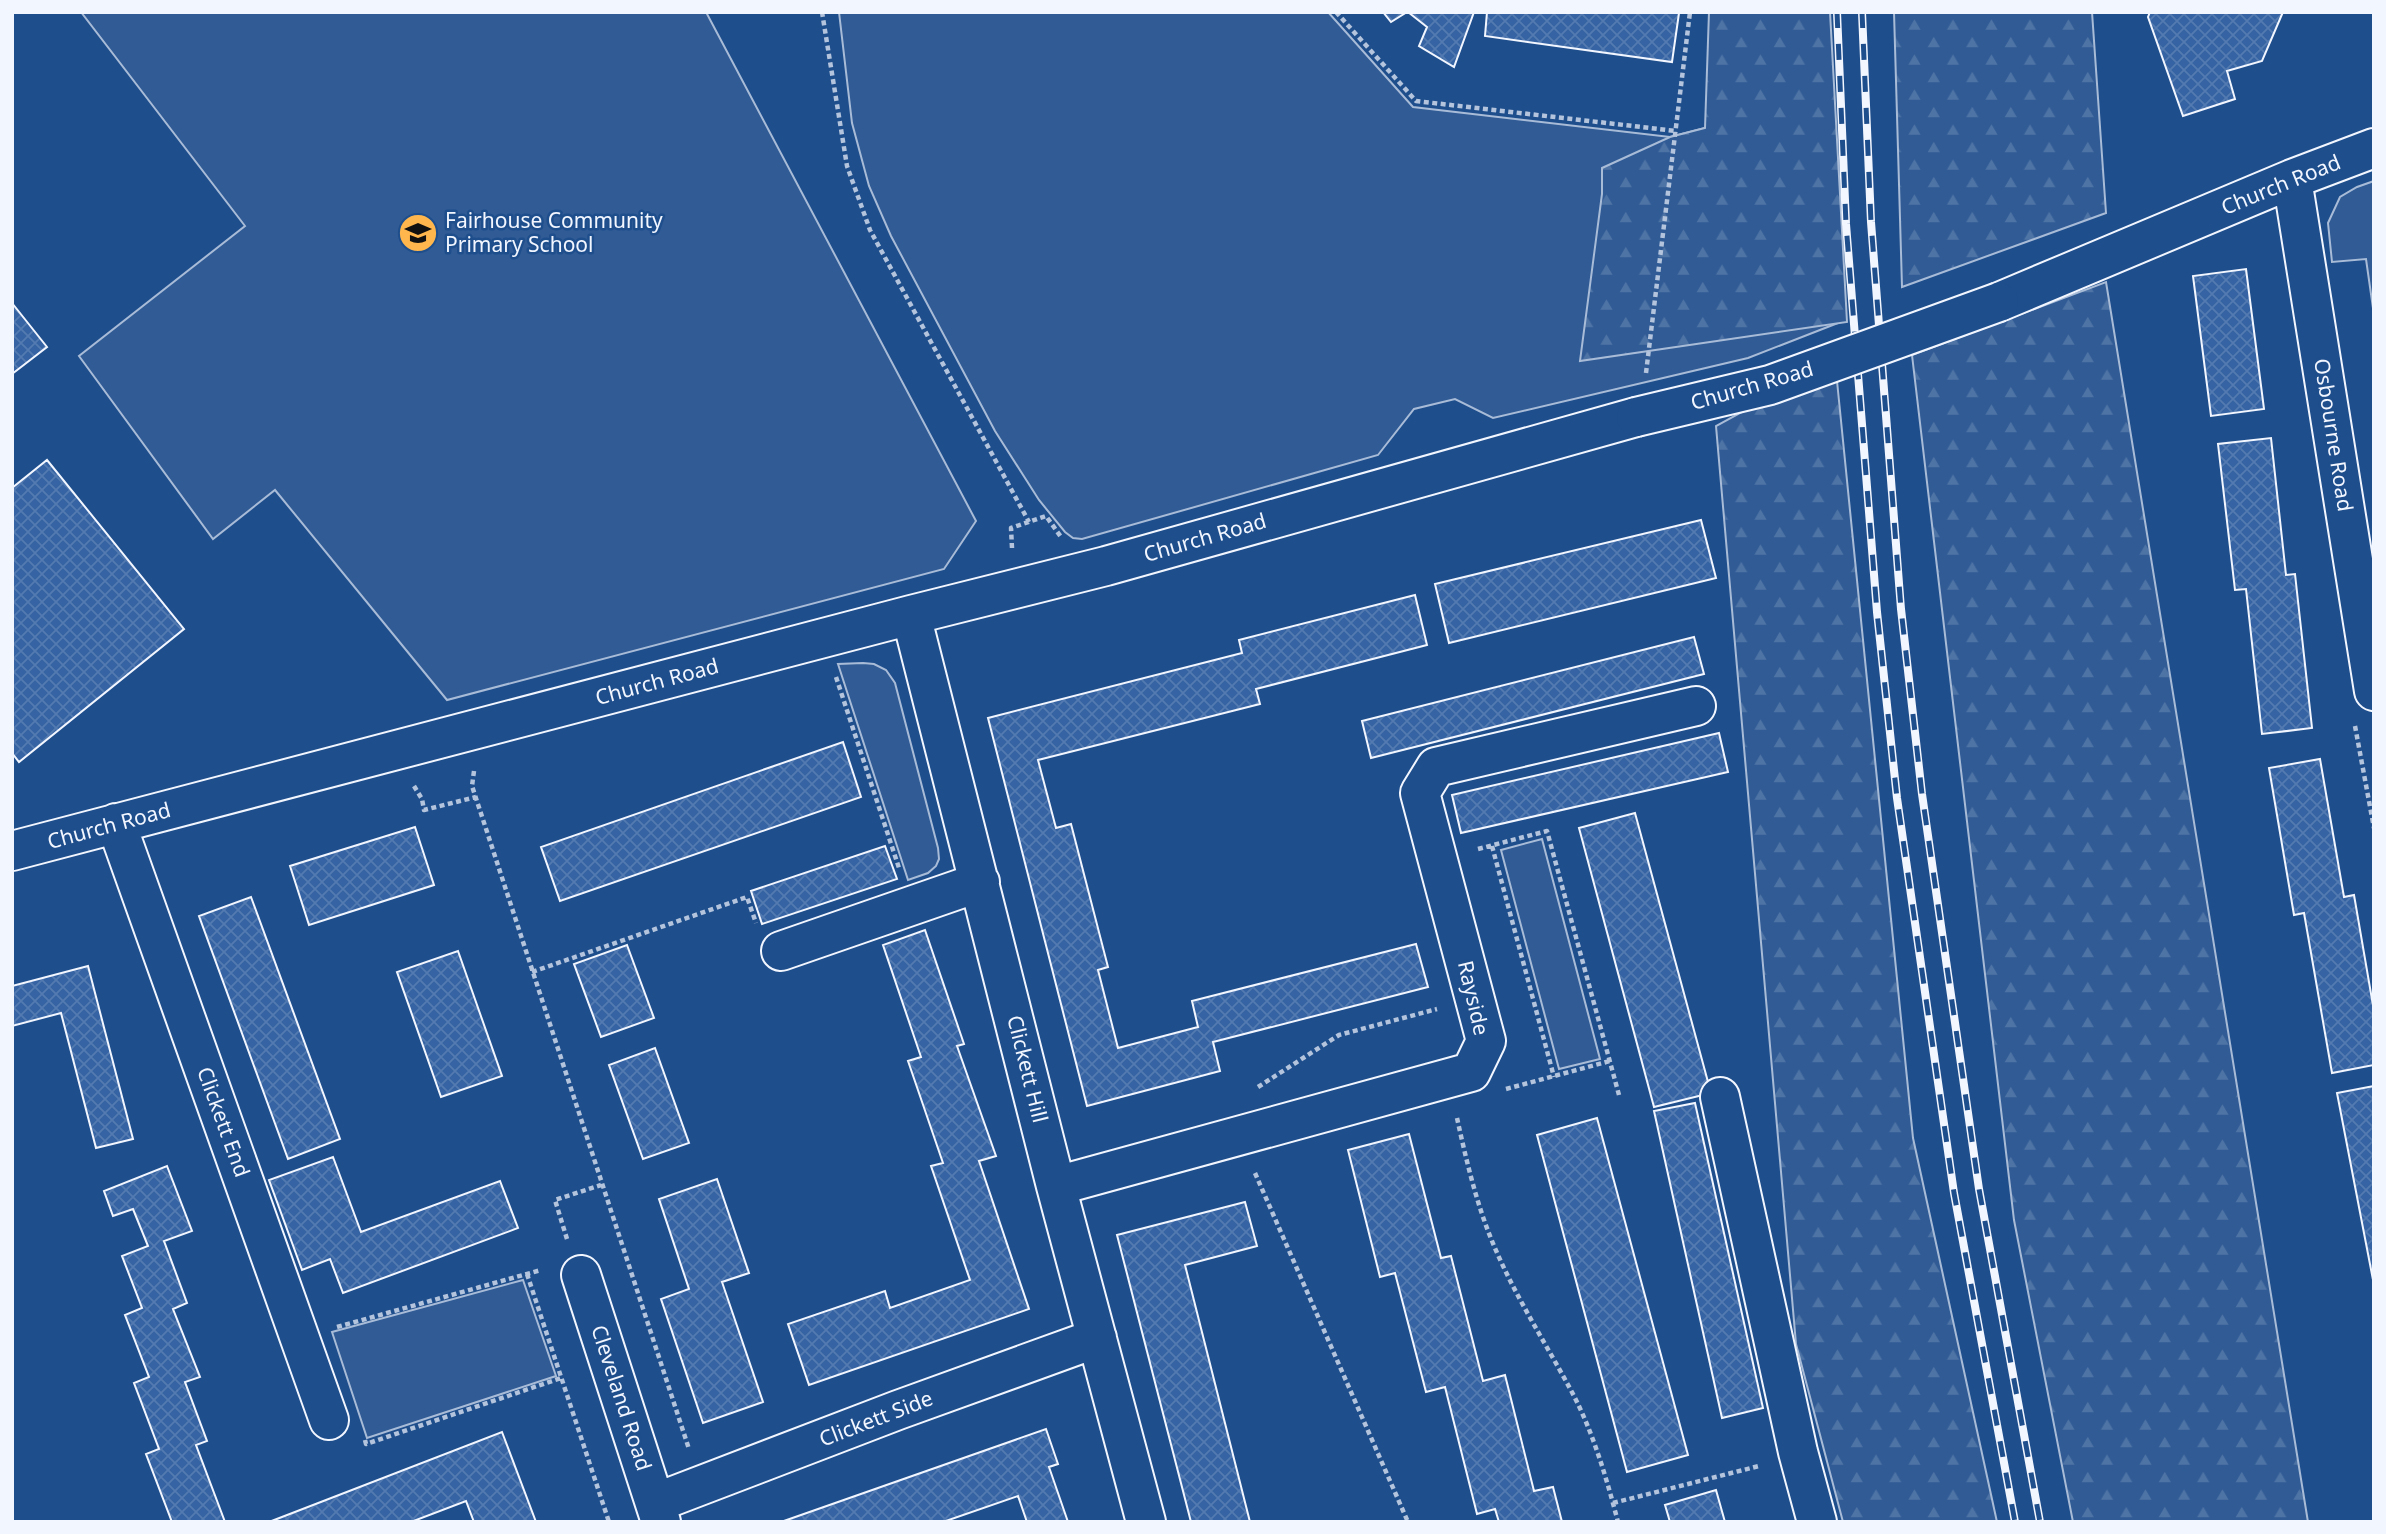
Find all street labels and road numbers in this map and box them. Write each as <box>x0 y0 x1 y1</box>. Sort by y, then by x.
street label: Church Road <box>2217 147 2344 221</box>
street label: Church Road <box>1687 354 1816 416</box>
street label: Osbourne Road <box>2308 356 2360 513</box>
street label: Church Road <box>1140 506 1269 568</box>
street label: Church Road <box>592 651 721 711</box>
street label: Church Road <box>44 795 173 855</box>
street label: Rayside <box>1452 958 1496 1038</box>
street label: Clickett Hill <box>1001 1012 1055 1125</box>
street label: Clickett End <box>191 1063 257 1181</box>
street label: Cleveland Road <box>585 1321 659 1474</box>
street label: Clickett Side <box>815 1384 936 1453</box>

